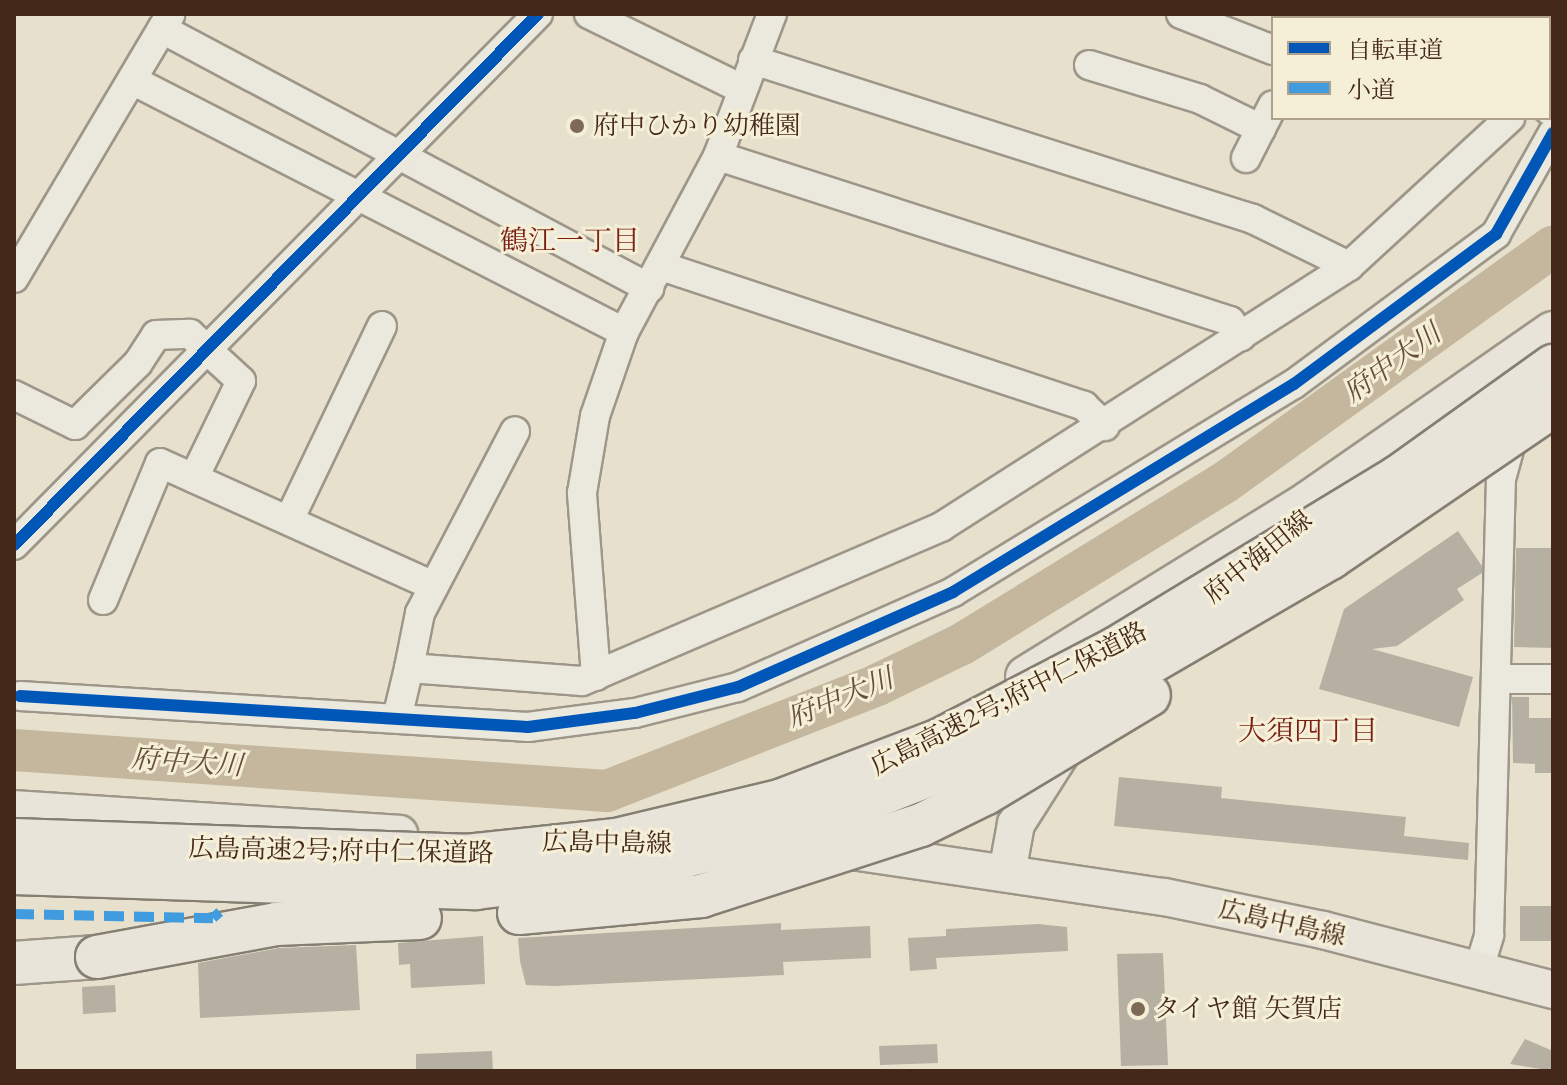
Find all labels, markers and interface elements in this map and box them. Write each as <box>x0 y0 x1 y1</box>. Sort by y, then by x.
legend <box>1271 16 1551 120</box>
text: 自転車道 <box>1347 34 1443 67</box>
text: 小道 <box>1347 74 1395 107</box>
place label: 府中ひかり幼稚園 <box>593 110 801 142</box>
marker: 府中ひかり幼稚園 <box>568 117 586 135</box>
district label: 鶴江一丁目 <box>500 224 640 258</box>
water label: 府中大川 <box>1337 316 1447 410</box>
street label: 府中海田線 <box>1198 504 1318 610</box>
street label: 広島高速2号;府中仁保道路 <box>866 616 1152 782</box>
water label: 府中大川 <box>782 661 898 735</box>
district label: 大須四丁目 <box>1238 714 1378 748</box>
water label: 府中大川 <box>130 741 244 783</box>
street label: 広島中島線 <box>542 826 672 860</box>
street label: 広島高速2号;府中仁保道路 <box>188 833 494 869</box>
street label: 広島中島線 <box>1215 893 1349 953</box>
place label: タイヤ館 矢賀店 <box>1154 993 1343 1025</box>
marker: タイヤ館 矢賀店 <box>1129 1000 1147 1018</box>

